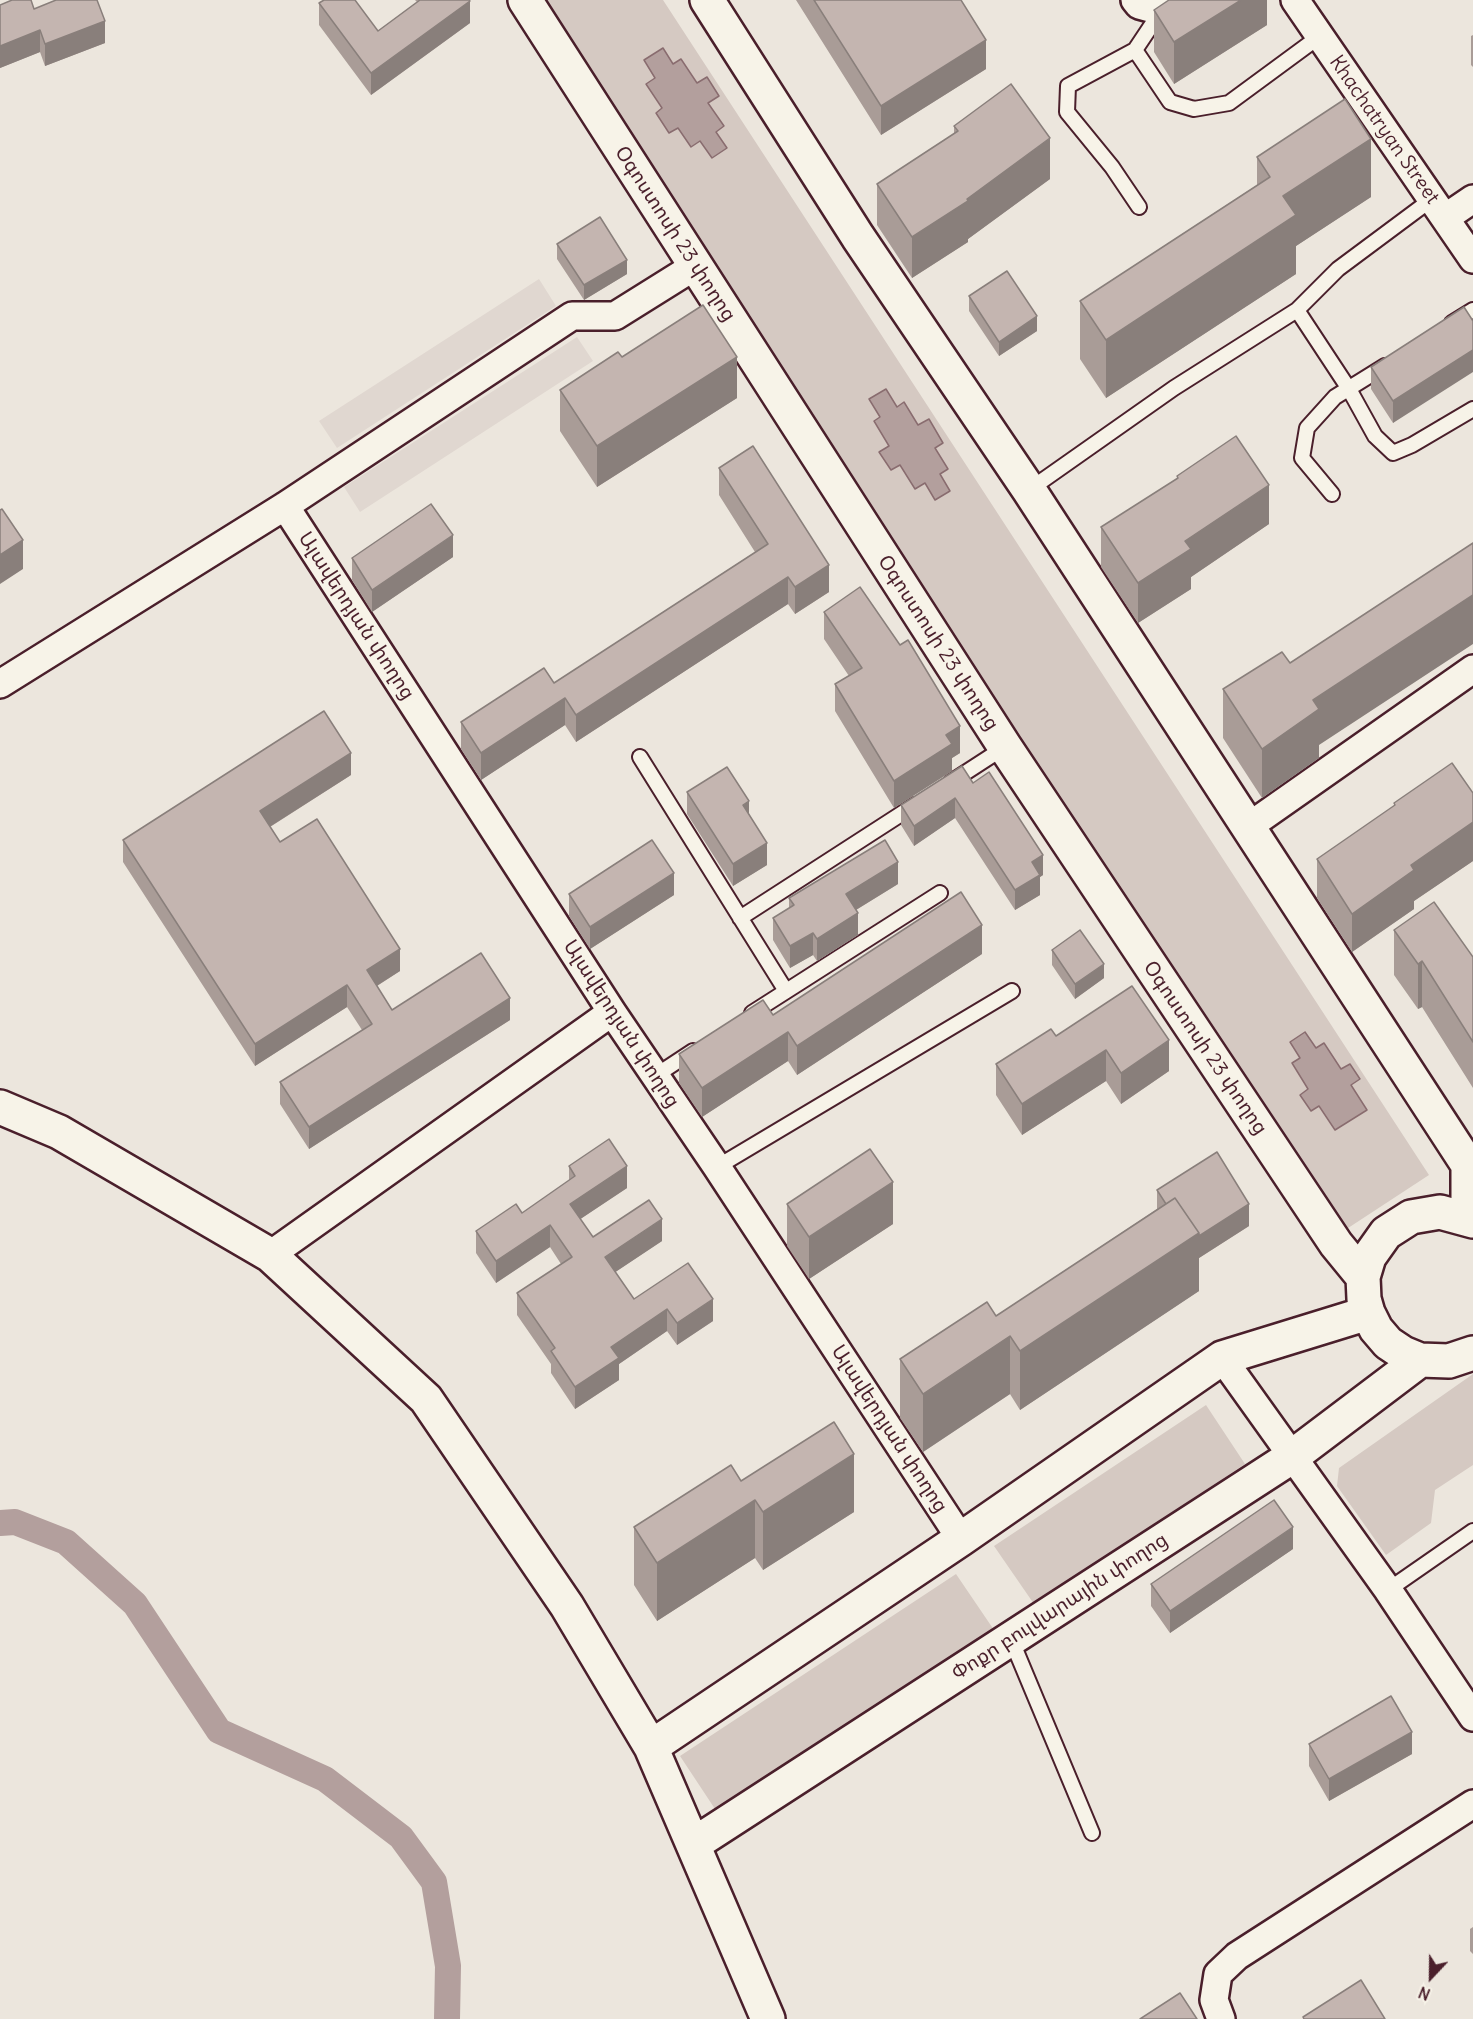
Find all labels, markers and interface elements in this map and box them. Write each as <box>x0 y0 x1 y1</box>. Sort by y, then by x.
street label: Khachatryan Street <box>1324 51 1444 209</box>
street label: Օգոստոսի 23 փողոց <box>609 142 741 326</box>
street label: Ալավերդյան փողոց <box>293 528 419 704</box>
street label: Օգոստոսի 23 փողոց <box>872 551 1004 735</box>
street label: Ալավերդյան փողոց <box>558 936 684 1112</box>
street label: Օգոստոսի 23 փողոց <box>1138 957 1272 1139</box>
street label: Ալավերդյան փողոց <box>826 1341 952 1517</box>
street label: Փոքր բուլվարային փողոց <box>948 1528 1172 1686</box>
north arrow <box>1401 1947 1461 2007</box>
text: N <box>1415 1982 1433 2005</box>

